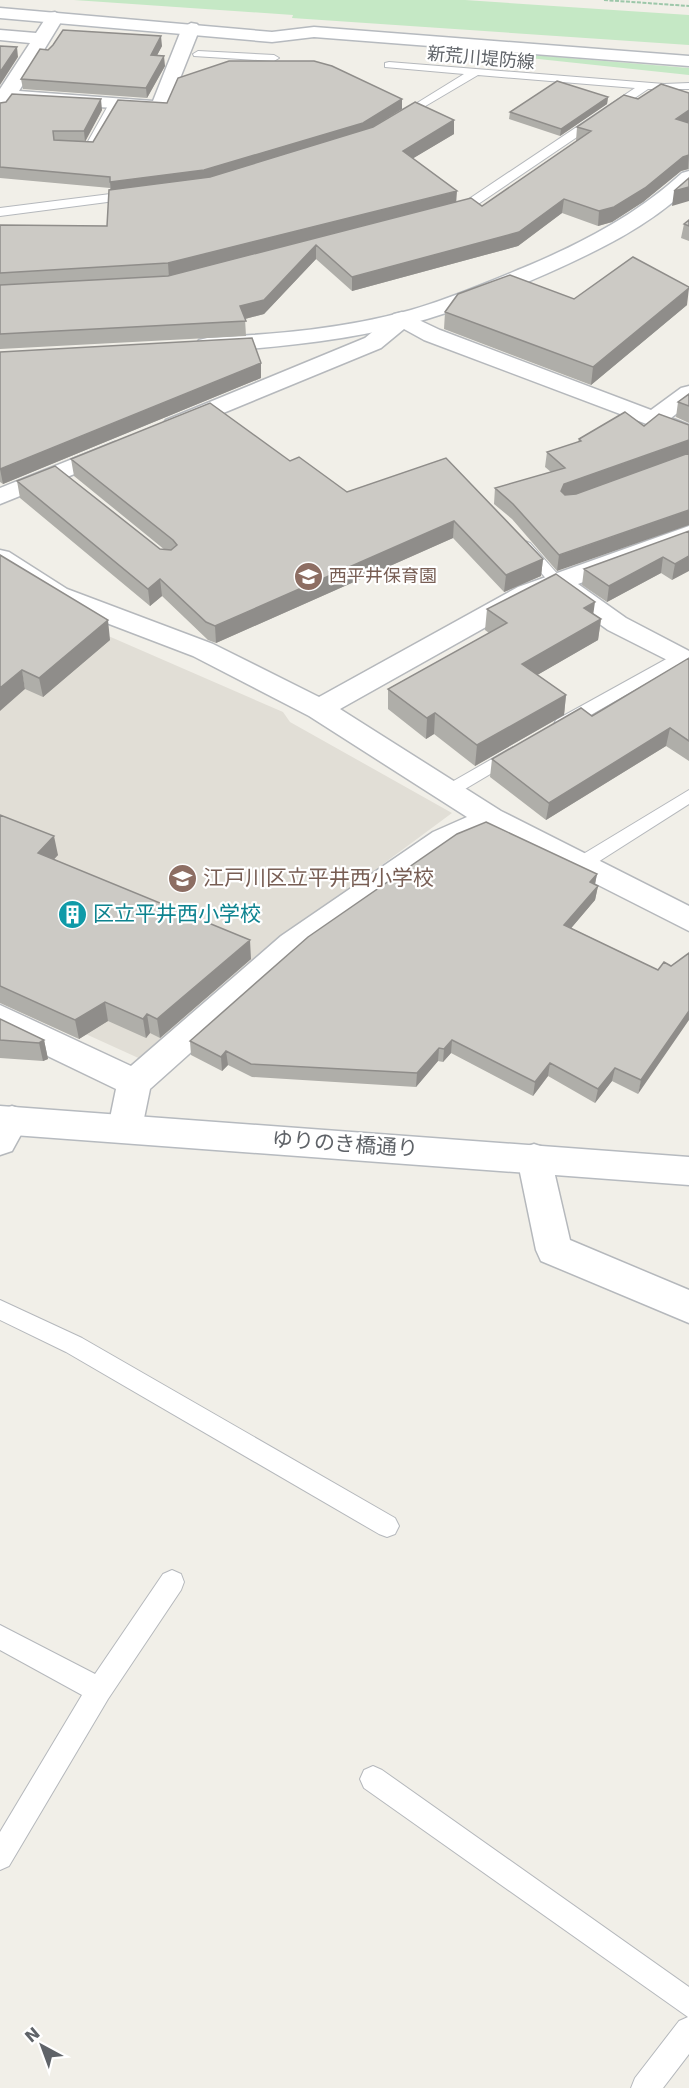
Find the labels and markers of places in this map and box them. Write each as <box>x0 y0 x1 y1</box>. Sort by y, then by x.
school or university icon: 西平井保育園 <box>292 560 324 592</box>
place label: 西平井保育園 <box>329 565 437 586</box>
school or university icon: 江戸川区立平井西小学校 <box>166 862 198 894</box>
place label: 江戸川区立平井西小学校 <box>203 866 434 890</box>
building icon: 区立平井西小学校 <box>56 898 88 930</box>
place label: 区立平井西小学校 <box>93 902 261 926</box>

